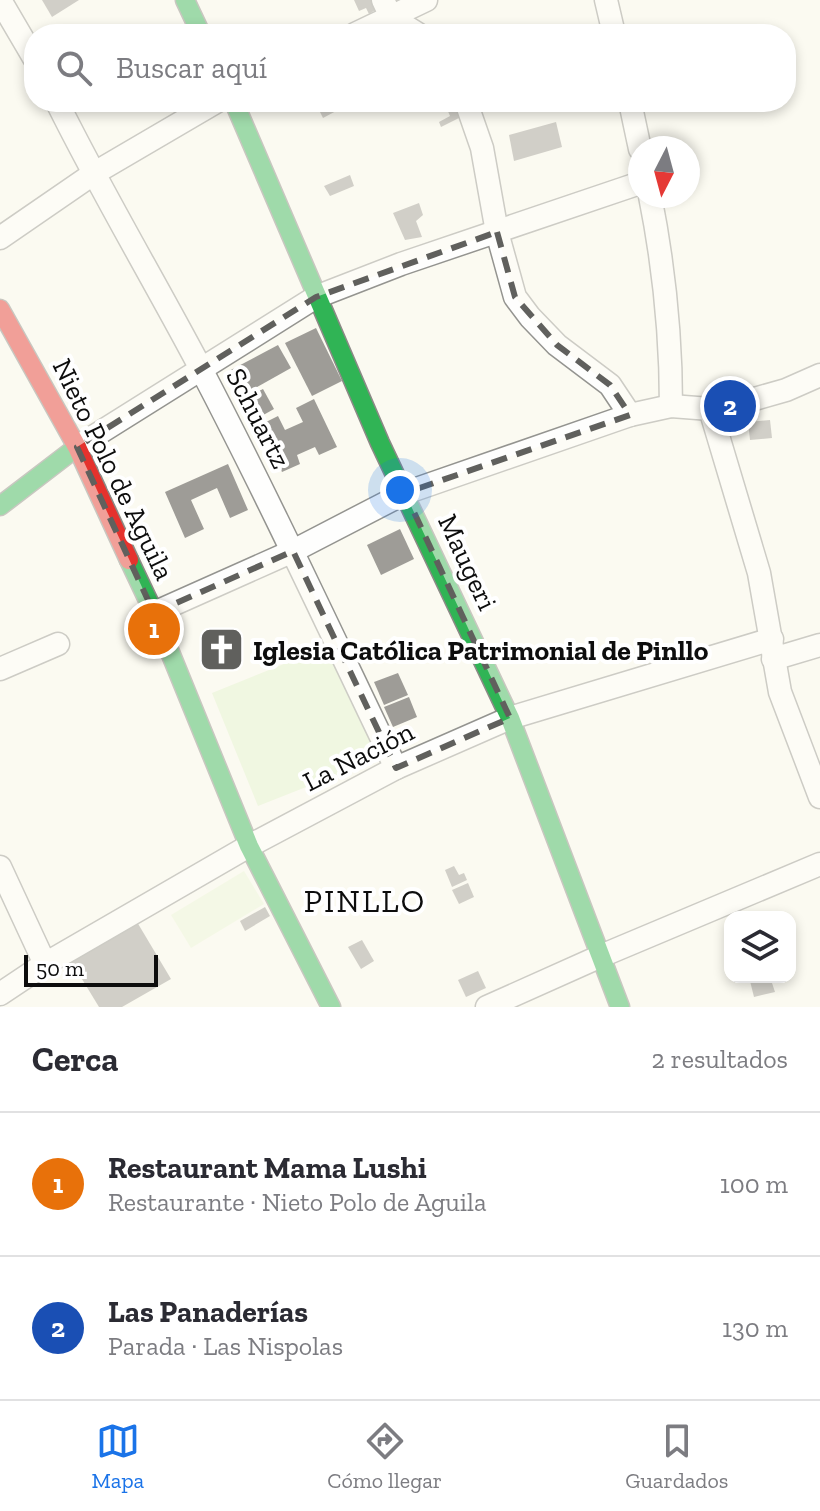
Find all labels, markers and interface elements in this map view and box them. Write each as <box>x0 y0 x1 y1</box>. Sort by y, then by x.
search box <box>24 24 796 112</box>
icon: search <box>52 46 96 90</box>
text: Buscar aquí <box>116 50 267 86</box>
north arrow <box>628 136 700 208</box>
street label: Nieto Polo de Aguila <box>46 353 182 586</box>
street label: Schuartz <box>219 363 298 474</box>
pin: 2 <box>704 376 756 436</box>
your location <box>380 470 420 510</box>
street label: Maugeri <box>431 509 504 615</box>
pin: 1 <box>128 599 180 659</box>
church icon: Iglesia Católica Patrimonial de Pinllo <box>198 626 246 674</box>
place label: Iglesia Católica Patrimonial de Pinllo <box>253 634 709 667</box>
street label: La Nación <box>297 715 419 798</box>
district label: PINLLO <box>304 882 426 920</box>
map controls <box>724 911 796 983</box>
button: layers <box>724 911 796 983</box>
scale bar <box>24 951 158 987</box>
text: 50 m <box>36 955 84 982</box>
text: Cerca <box>32 1039 119 1080</box>
text: 2 resultados <box>651 1043 788 1075</box>
text: Restaurant Mama Lushi <box>108 1150 427 1186</box>
text: 1 <box>53 1168 63 1200</box>
text: 100 m <box>720 1168 788 1200</box>
text: Restaurante · Nieto Polo de Aguila <box>108 1186 487 1218</box>
text: Las Panaderías <box>108 1294 308 1330</box>
text: 2 <box>51 1312 65 1344</box>
text: 130 m <box>722 1312 788 1344</box>
text: Parada · Las Nispolas <box>108 1330 343 1362</box>
tab: Mapa <box>92 1419 144 1494</box>
tab: Cómo llegar <box>327 1419 442 1494</box>
tab: Guardados <box>625 1419 728 1494</box>

